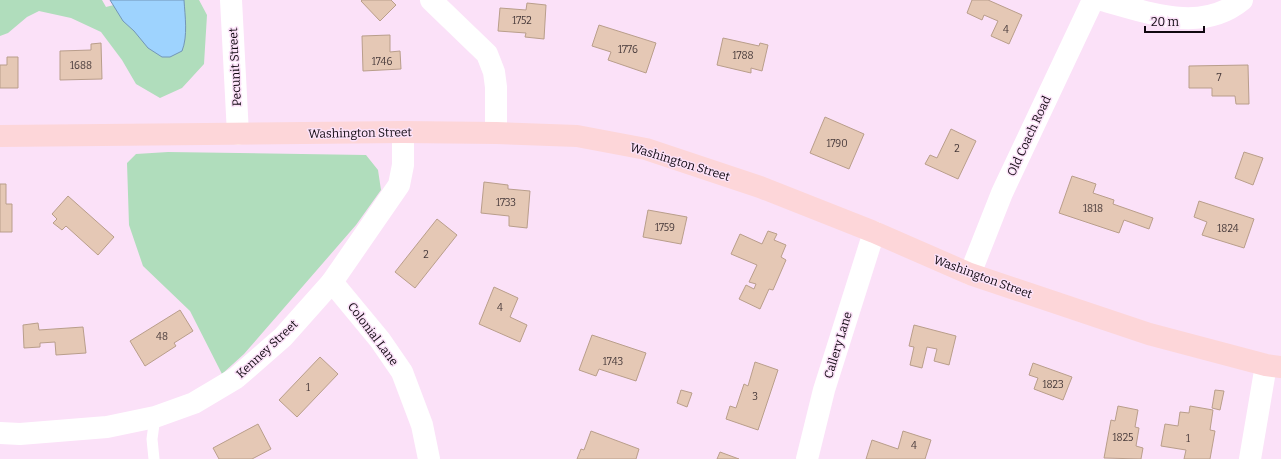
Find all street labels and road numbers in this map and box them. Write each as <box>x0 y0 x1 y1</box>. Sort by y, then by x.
street label: Pecunit Street <box>226 27 244 107</box>
street label: Old Coach Road <box>1004 94 1054 178</box>
street label: Washington Street <box>308 125 413 141</box>
street label: Washington Street <box>628 140 732 184</box>
street label: Washington Street <box>932 253 1035 302</box>
street label: Colonial Lane <box>345 300 401 368</box>
street label: Callery Lane <box>821 310 855 380</box>
street label: Kenney Street <box>233 317 301 381</box>

